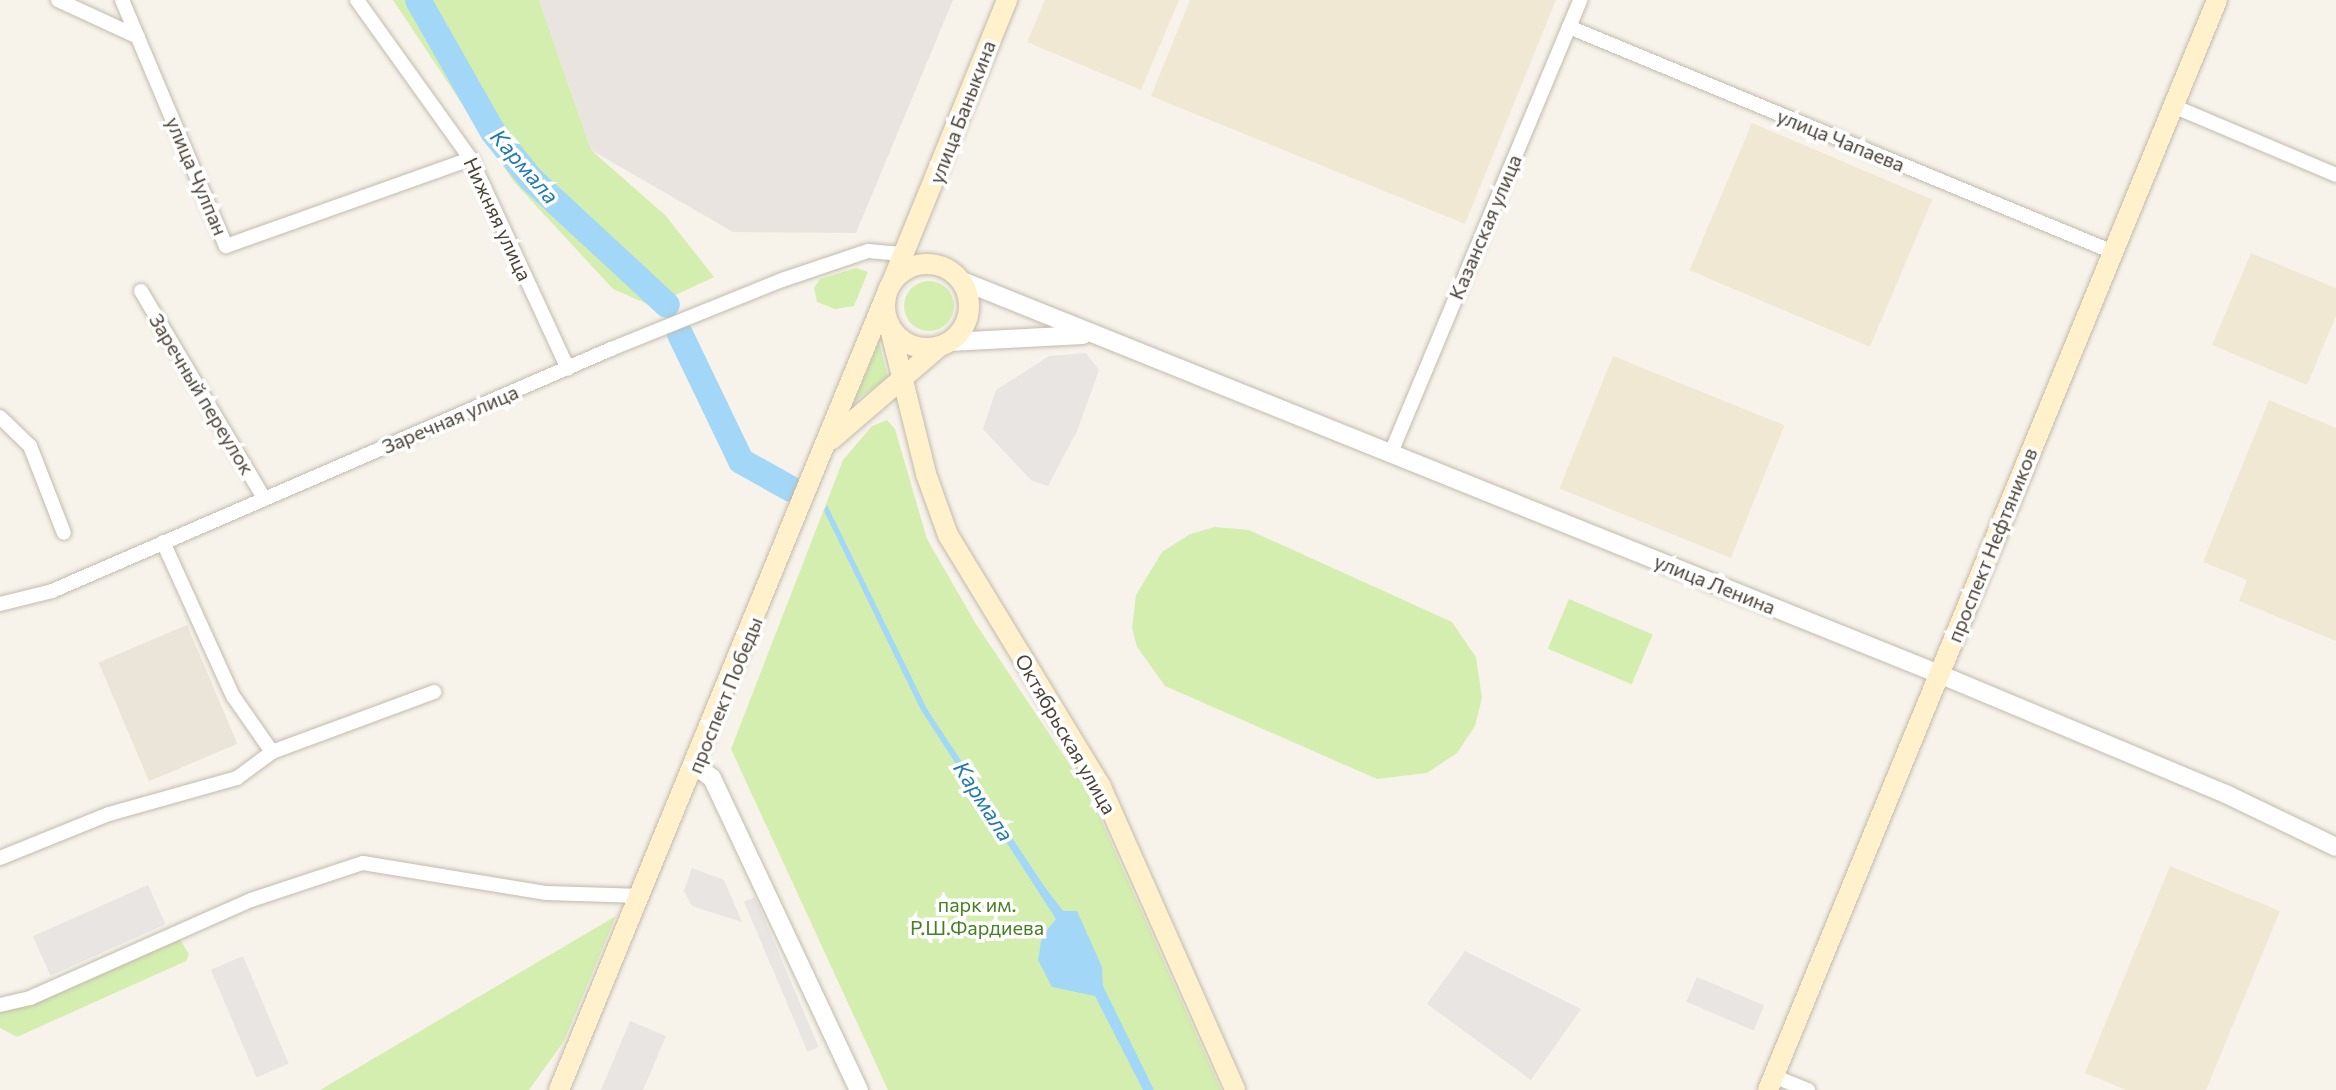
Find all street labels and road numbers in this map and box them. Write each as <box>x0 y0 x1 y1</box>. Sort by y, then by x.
street label: улица Баныкина <box>924 37 1000 187</box>
street label: улица Чапаева <box>1774 103 1908 177</box>
street label: улица Чулпан <box>161 113 233 239</box>
street label: Казанская улица <box>1444 151 1526 303</box>
street label: Нижняя улица <box>459 154 537 284</box>
street label: Заречный переулок <box>144 309 260 479</box>
street label: Заречная улица <box>378 380 522 458</box>
street label: проспект Нефтяников <box>1942 444 2042 646</box>
street label: улица Ленина <box>1651 549 1779 619</box>
street label: проспект Победы <box>683 613 767 777</box>
street label: Октябрьская улица <box>1010 650 1122 818</box>

